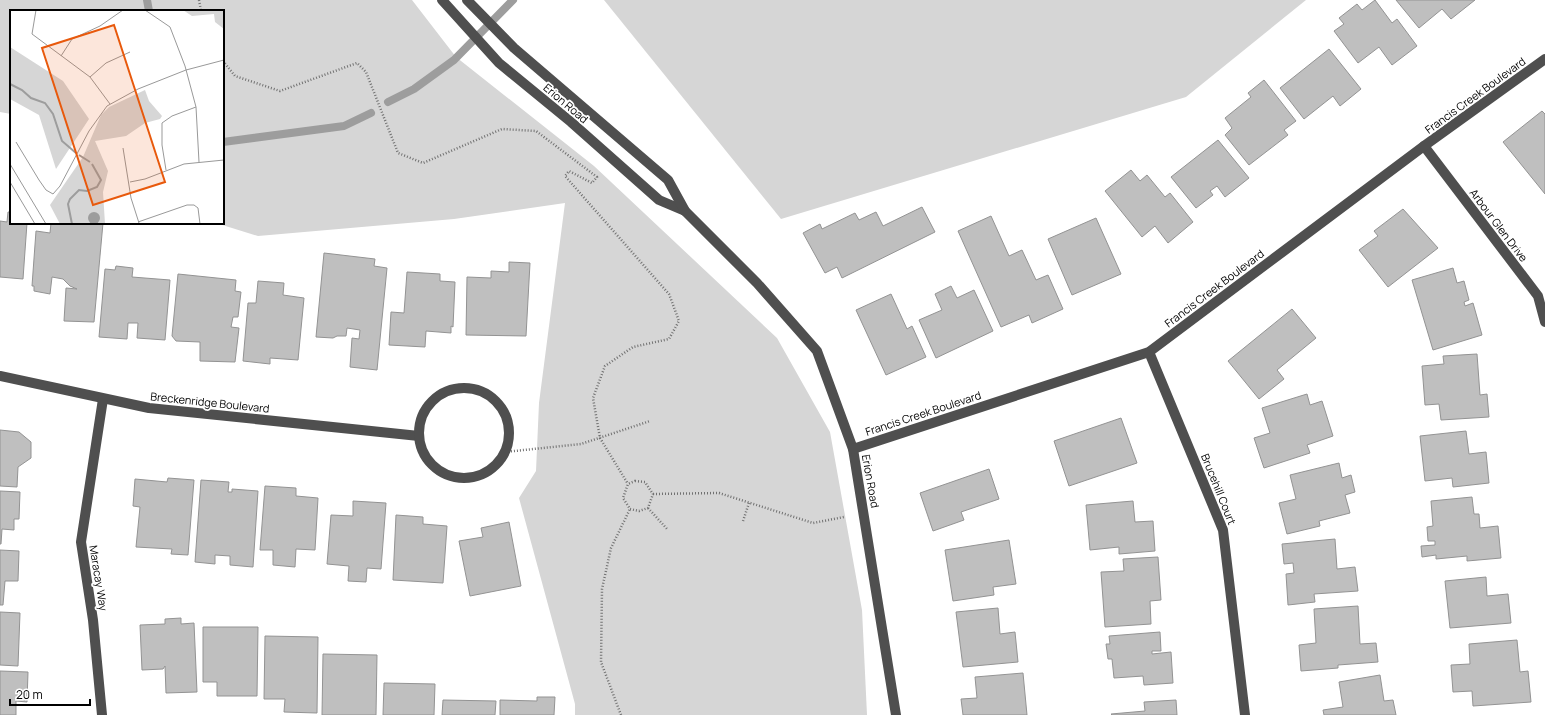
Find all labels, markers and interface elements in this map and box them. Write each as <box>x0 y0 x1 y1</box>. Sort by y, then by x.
inset map <box>10 10 224 224</box>
street label: Francis Creek Boulevard <box>1422 53 1528 137</box>
street label: Erion Road <box>540 80 592 126</box>
street label: Arbour Glen Drive <box>1467 185 1532 265</box>
street label: Francis Creek Boulevard <box>1161 246 1267 330</box>
street label: Francis Creek Boulevard <box>863 387 983 439</box>
street label: Breckenridge Boulevard <box>150 388 270 416</box>
street label: Brucehill Court <box>1198 451 1240 527</box>
street label: Erion Road <box>859 453 883 509</box>
street label: Maracay Way <box>86 544 112 612</box>
scale bar <box>10 681 90 707</box>
text: 20 m <box>16 686 43 703</box>

